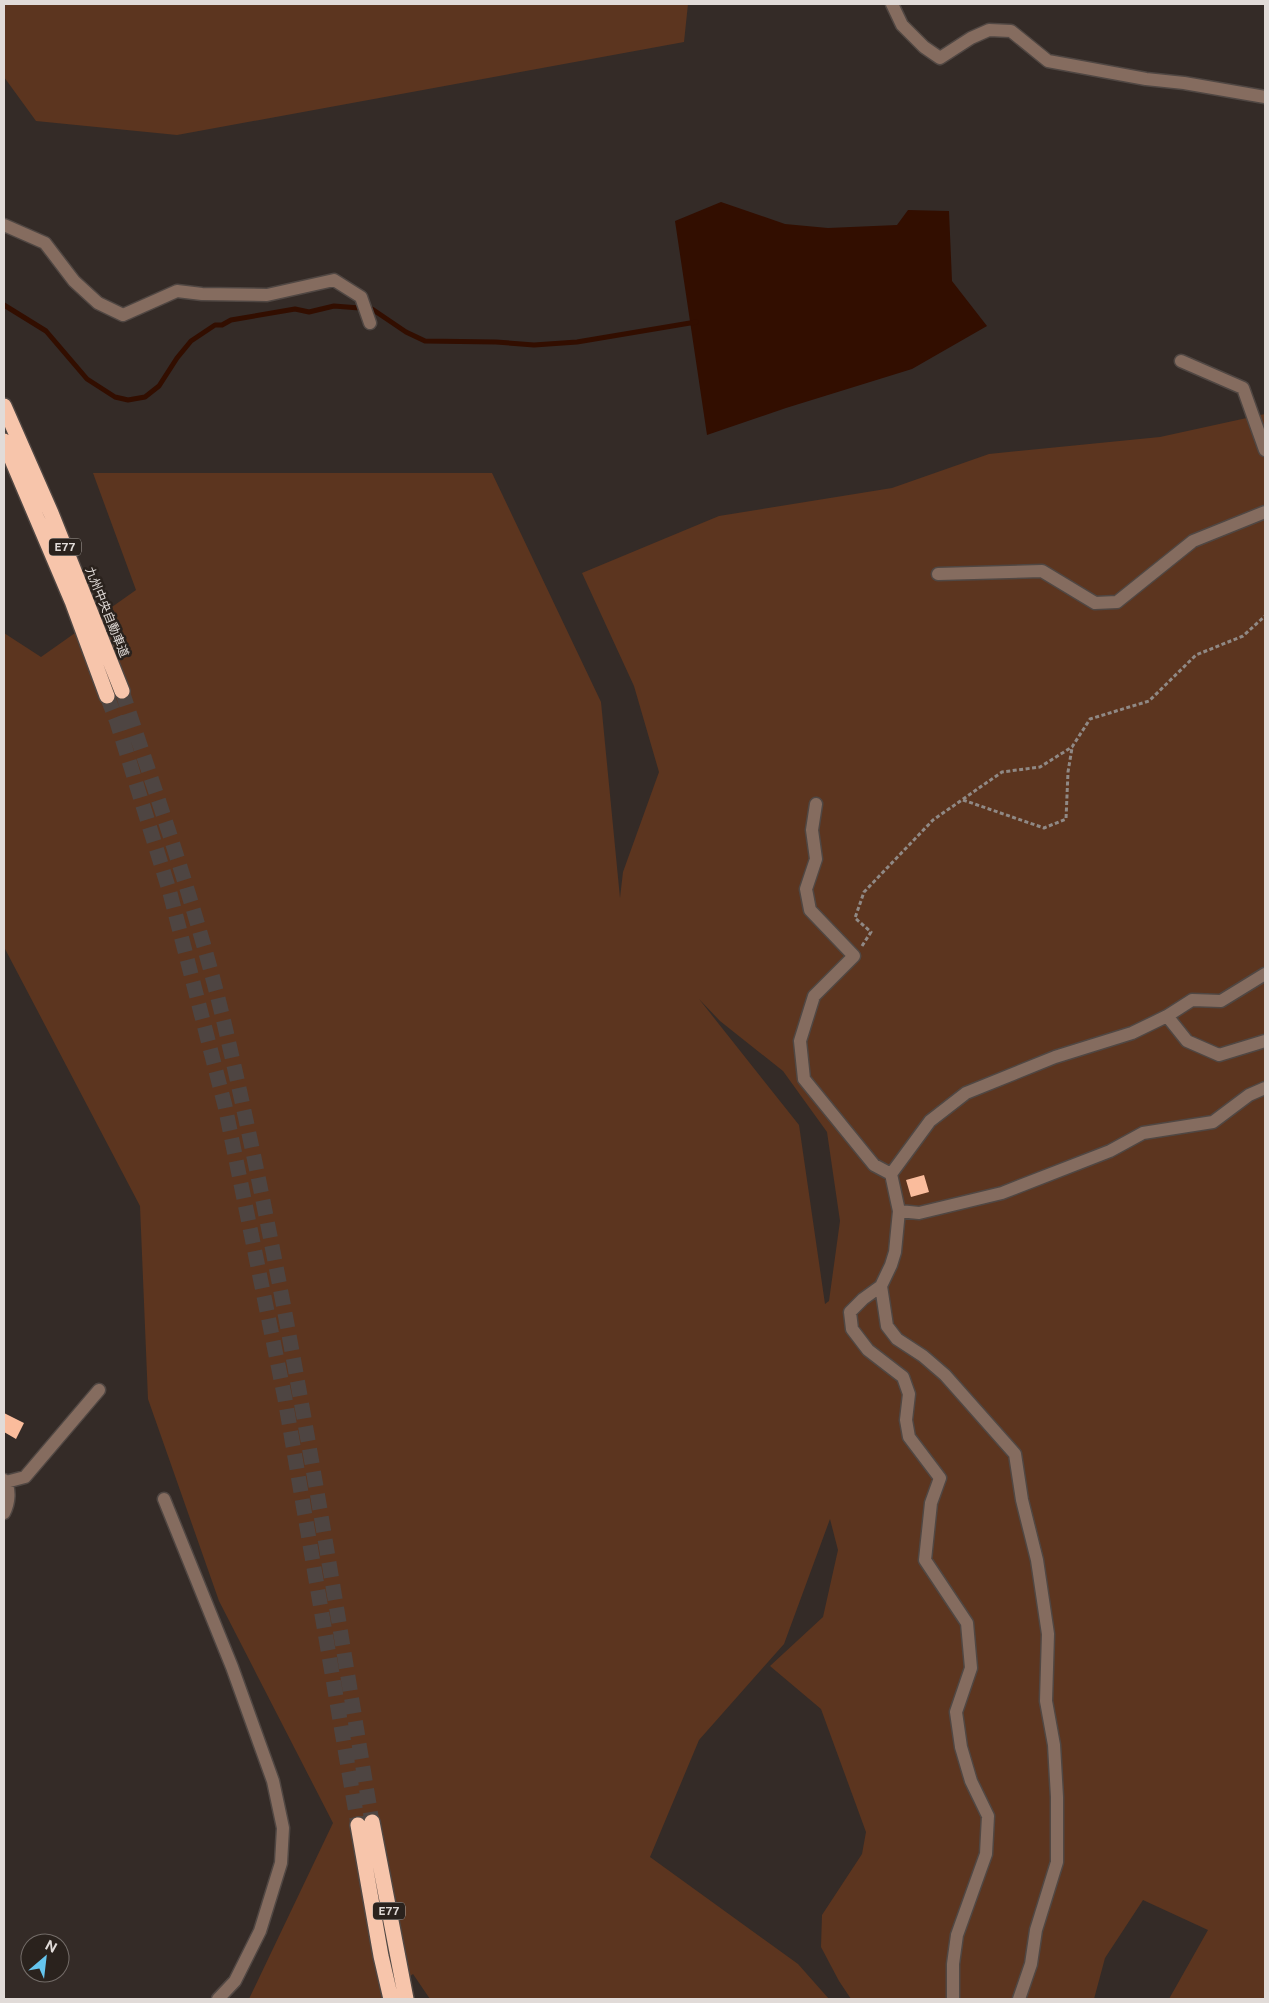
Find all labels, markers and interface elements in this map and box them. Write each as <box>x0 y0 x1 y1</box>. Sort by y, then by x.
road number: E77 <box>49 538 81 556</box>
street label: 九州中央自動車道 <box>83 565 131 659</box>
road number: E77 <box>373 1902 405 1920</box>
north arrow <box>20 1933 70 1983</box>
text: N <box>43 1937 60 1956</box>

